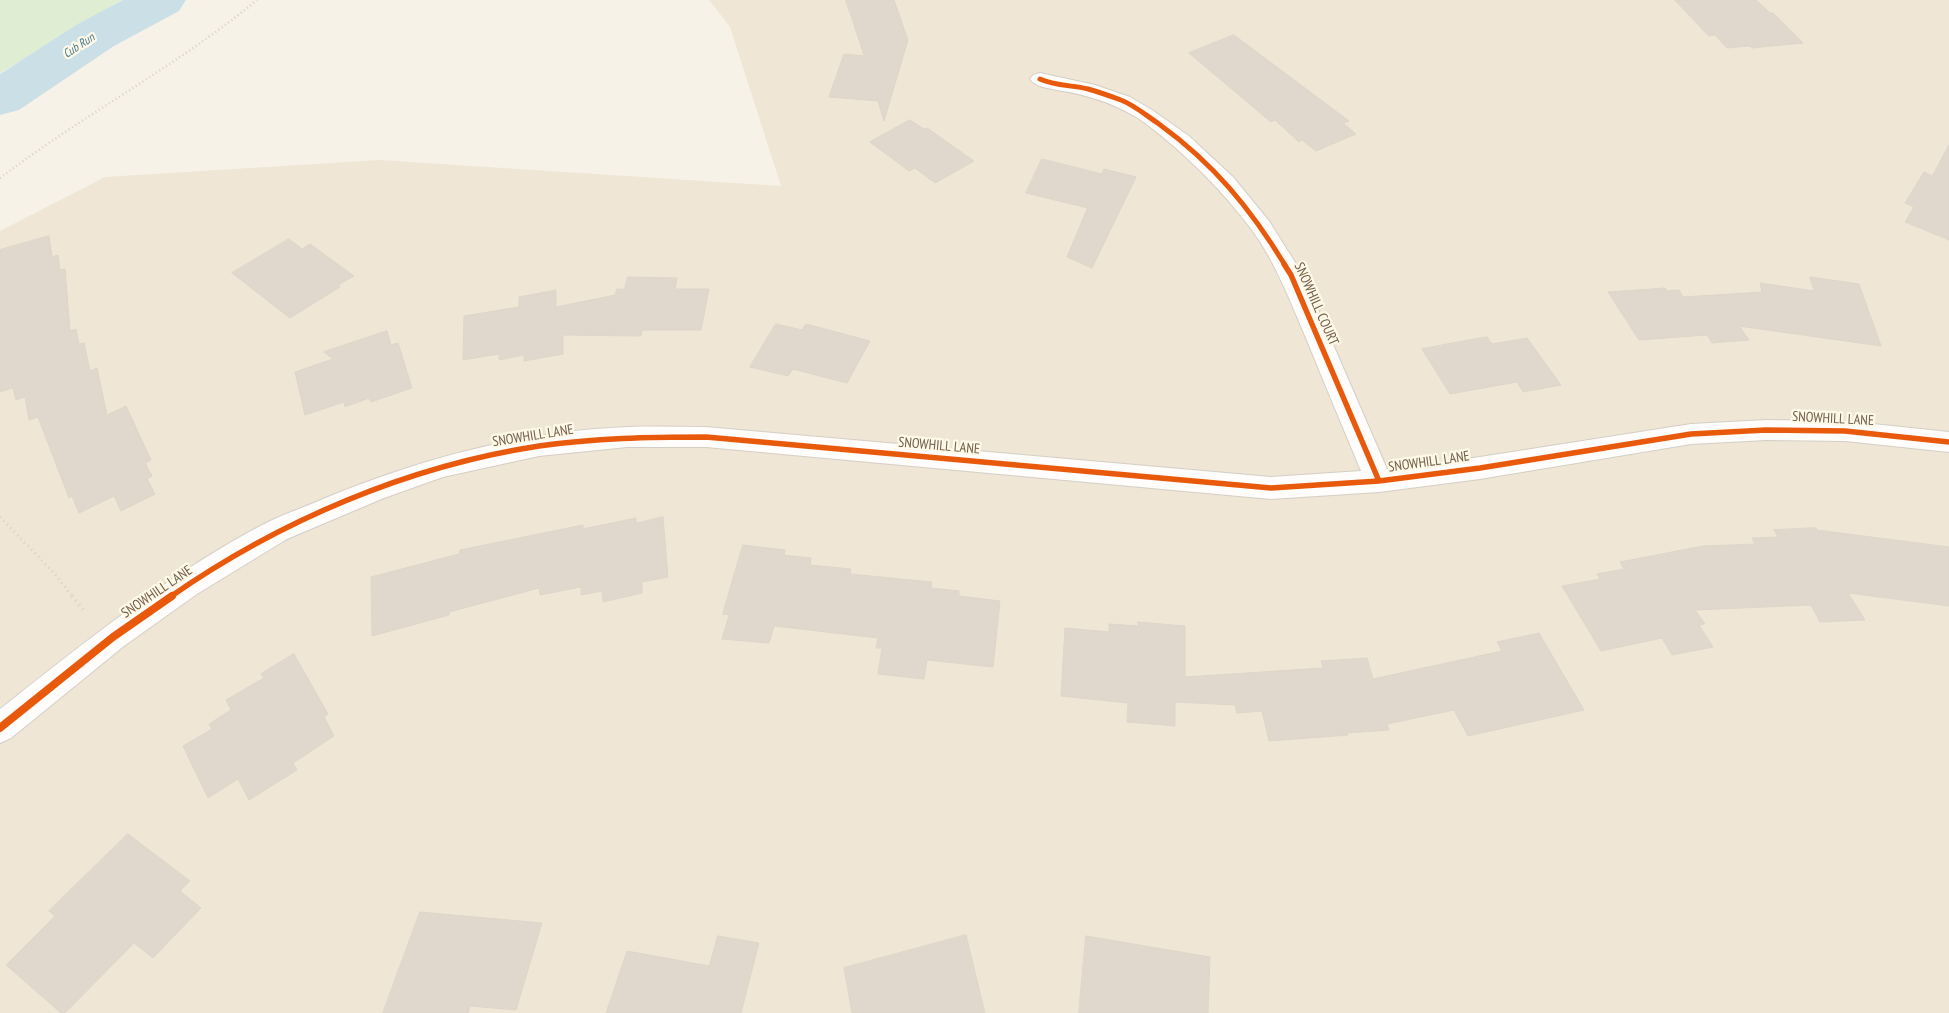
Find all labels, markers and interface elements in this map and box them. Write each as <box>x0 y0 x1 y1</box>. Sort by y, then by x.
water label: Cub Run <box>61 31 97 61</box>
street label: SNOWHILL COURT <box>1290 260 1342 348</box>
street label: SNOWHILL LANE <box>1792 408 1874 430</box>
street label: SNOWHILL LANE <box>491 421 575 451</box>
street label: SNOWHILL LANE <box>898 434 980 458</box>
street label: SNOWHILL LANE <box>1387 448 1471 476</box>
street label: SNOWHILL LANE <box>118 562 196 622</box>

